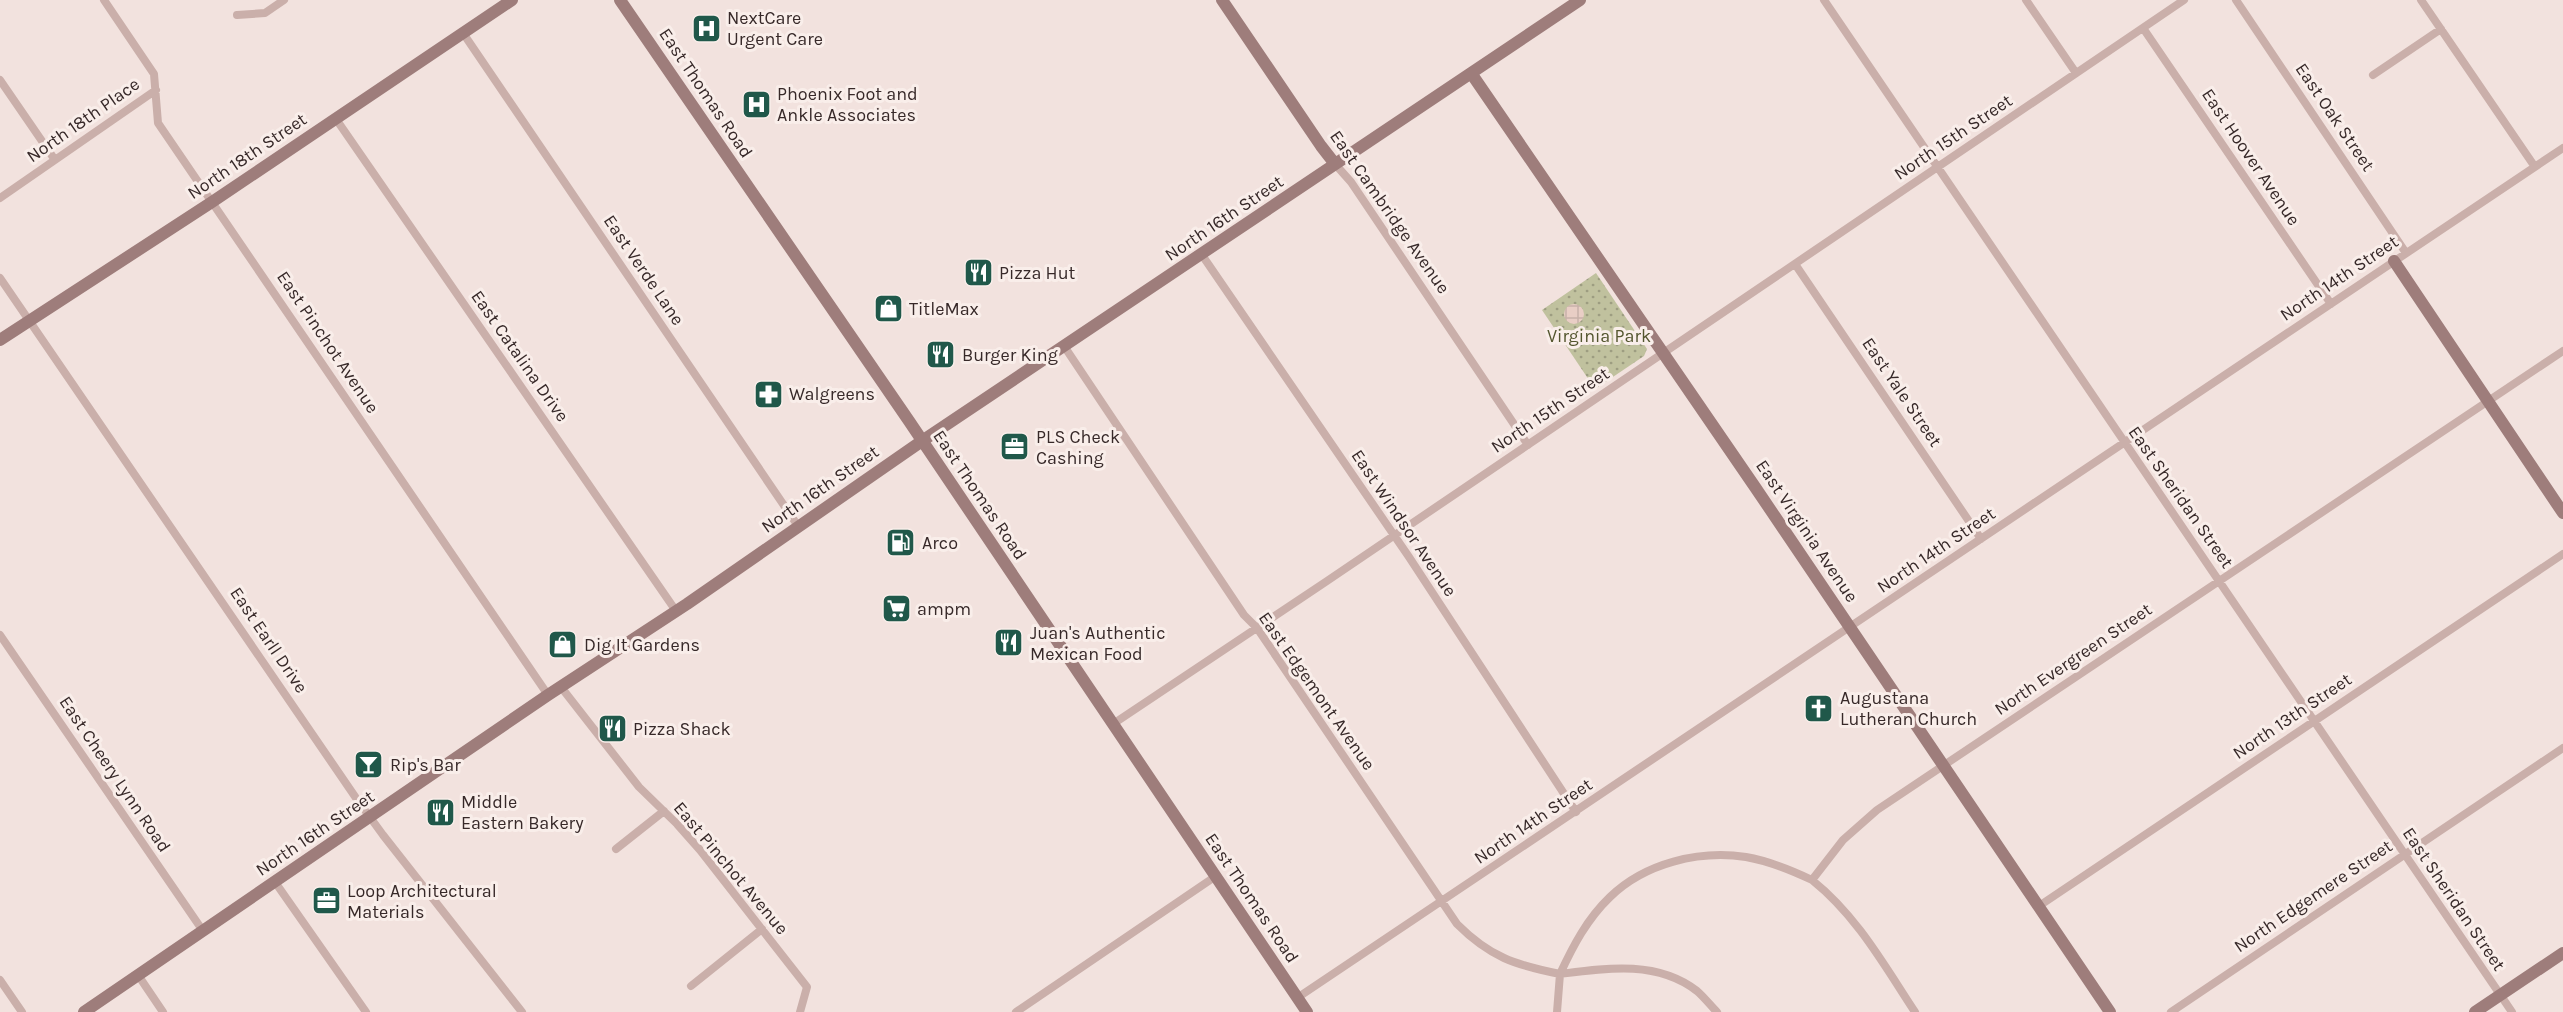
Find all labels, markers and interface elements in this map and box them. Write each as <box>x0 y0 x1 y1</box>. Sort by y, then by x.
place label: NextCare Urgent Care <box>727 7 823 50</box>
hospital icon: NextCare Urgent Care <box>690 12 722 44</box>
street label: East Thomas Road <box>654 24 758 162</box>
street label: East Oak Street <box>2291 59 2379 176</box>
street label: North 18th Place <box>22 73 144 167</box>
place label: Phoenix Foot and Ankle Associates <box>777 83 918 126</box>
street label: East Hoover Avenue <box>2197 84 2305 230</box>
hospital icon: Phoenix Foot and Ankle Associates <box>740 88 772 120</box>
street label: North 15th Street <box>1890 89 2017 185</box>
street label: North 18th Street <box>183 108 311 204</box>
street label: East Cambridge Avenue <box>1325 126 1455 298</box>
street label: North 16th Street <box>1161 170 1288 266</box>
street label: East Verde Lane <box>599 211 689 329</box>
street label: North 14th Street <box>2276 230 2402 326</box>
restaurant icon: Pizza Hut <box>962 257 994 289</box>
place label: Pizza Hut <box>999 262 1076 284</box>
street label: East Pinchot Avenue <box>272 267 384 417</box>
street label: East Catalina Drive <box>466 286 574 426</box>
shop icon: TitleMax <box>872 293 904 325</box>
place label: TitleMax <box>909 298 979 320</box>
park label: Virginia Park <box>1547 325 1651 347</box>
street label: East Yale Street <box>1857 333 1947 451</box>
restaurant icon: Burger King <box>925 339 957 371</box>
place label: Burger King <box>962 344 1058 366</box>
street label: North 15th Street <box>1487 362 1614 458</box>
pharmacy icon: Walgreens <box>752 378 784 410</box>
place label: Walgreens <box>789 383 875 405</box>
street label: East Sheridan Street <box>2124 422 2238 573</box>
street label: East Thomas Road <box>928 426 1032 564</box>
place label: PLS Check Cashing <box>1036 426 1120 469</box>
office icon: PLS Check Cashing <box>999 431 1031 463</box>
street label: North 16th Street <box>757 440 883 538</box>
street label: East Windsor Avenue <box>1347 445 1461 601</box>
street label: East Virginia Avenue <box>1751 455 1863 607</box>
street label: North 14th Street <box>1873 502 1999 598</box>
fuel station icon: Arco <box>885 527 917 559</box>
place label: Arco <box>922 532 958 554</box>
street label: East Earll Drive <box>225 583 313 697</box>
supermarket icon: ampm <box>880 593 912 625</box>
place label: ampm <box>917 598 971 620</box>
street label: North Evergreen Street <box>1990 598 2156 720</box>
street label: East Edgemont Avenue <box>1254 607 1380 775</box>
place label: Juan's Authentic Mexican Food <box>1030 622 1166 665</box>
restaurant icon: Juan's Authentic Mexican Food <box>993 627 1025 659</box>
shop icon: Dig It Gardens <box>547 629 579 661</box>
place label: Dig It Gardens <box>584 634 700 656</box>
street label: North 13th Street <box>2228 668 2356 764</box>
place label: Augustana Lutheran Church <box>1840 687 1977 730</box>
street label: East Cheery Lynn Road <box>54 692 176 856</box>
church icon: Augustana Lutheran Church <box>1803 692 1835 724</box>
restaurant icon: Pizza Shack <box>596 713 628 745</box>
place label: Pizza Shack <box>633 718 731 740</box>
bar icon: Rip's Bar <box>353 749 385 781</box>
place label: Rip's Bar <box>390 754 461 776</box>
street label: North 14th Street <box>1470 773 1596 869</box>
street label: North 16th Street <box>252 785 379 881</box>
place label: Middle Eastern Bakery <box>461 791 584 834</box>
restaurant icon: Middle Eastern Bakery <box>424 796 456 828</box>
street label: East Pinchot Avenue <box>669 797 793 939</box>
street label: East Sheridan Street <box>2398 823 2510 975</box>
street label: East Thomas Road <box>1200 829 1304 967</box>
street label: North Edgemere Street <box>2230 835 2397 957</box>
place label: Loop Architectural Materials <box>347 880 497 923</box>
office icon: Loop Architectural Materials <box>310 885 342 917</box>

